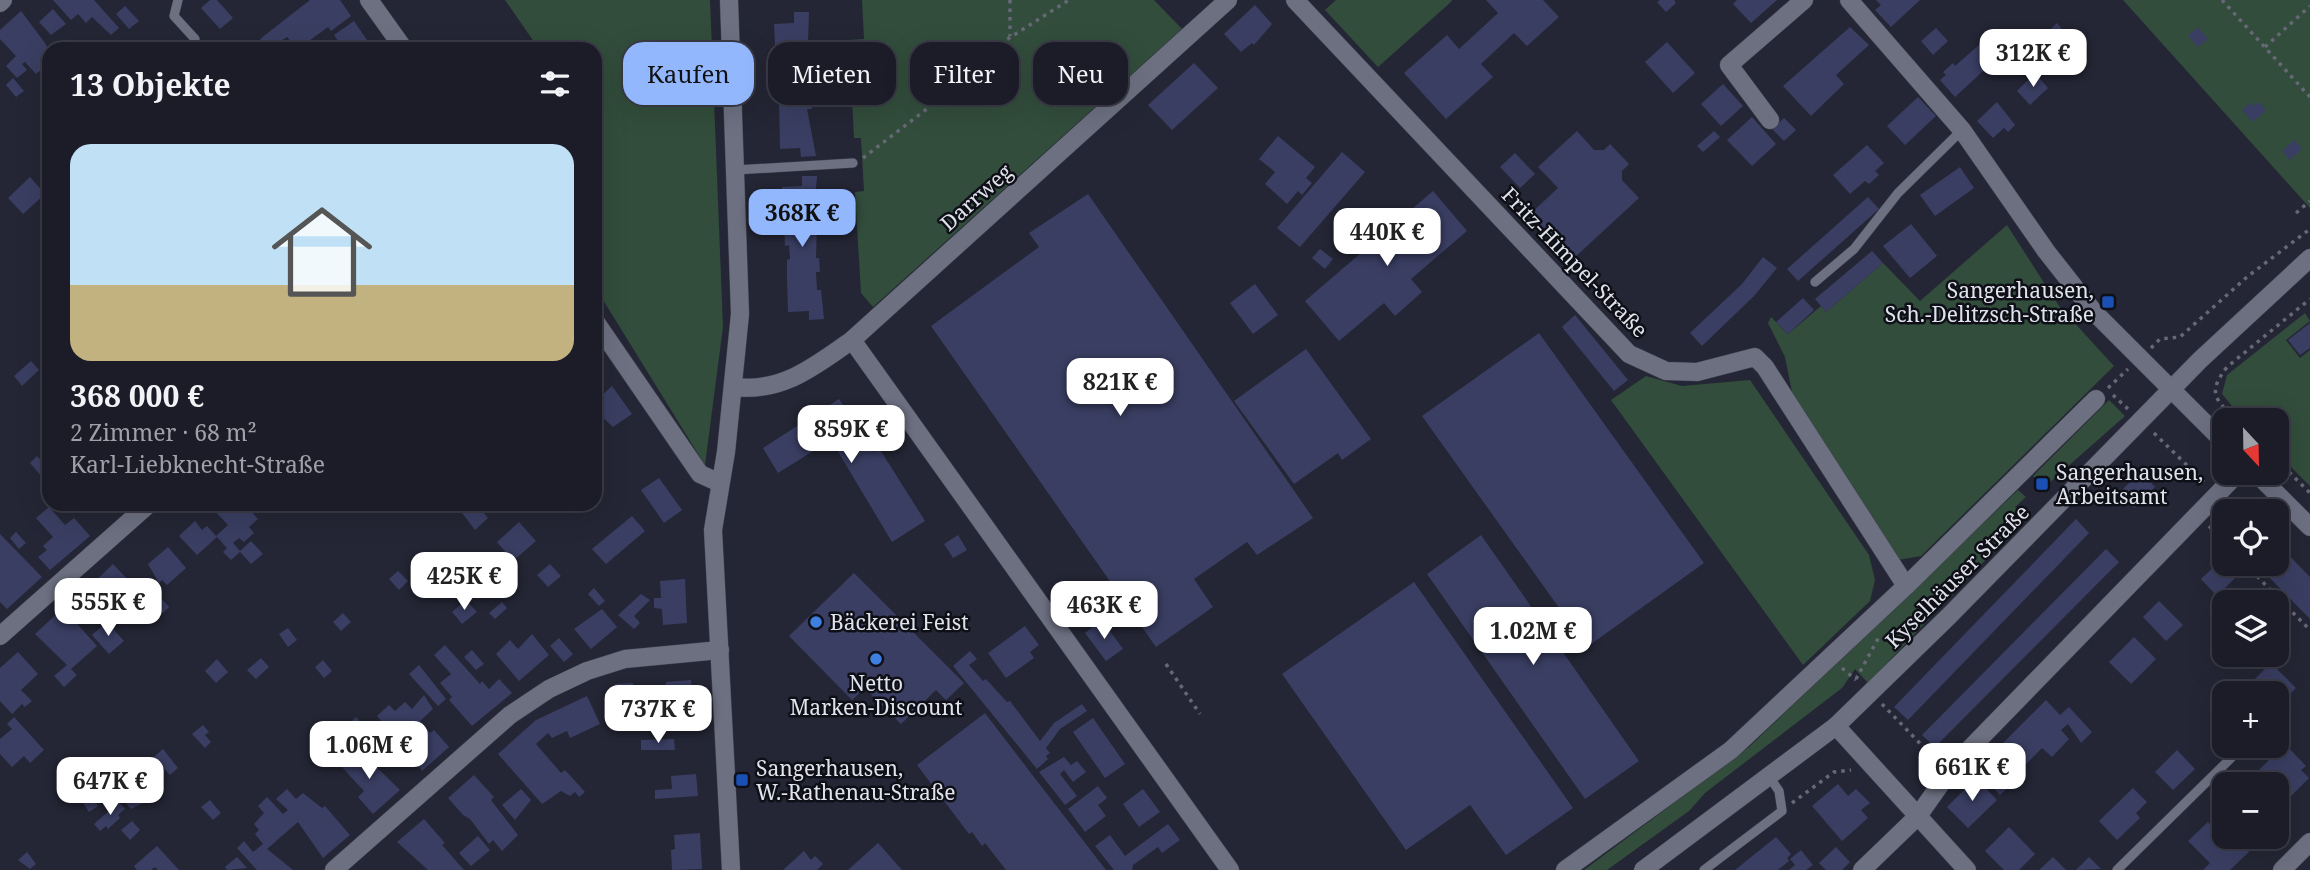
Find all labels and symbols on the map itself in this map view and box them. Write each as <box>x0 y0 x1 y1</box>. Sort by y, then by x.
pin: 312K € <box>1976 29 2090 89</box>
street label: Darrweg <box>934 157 1018 237</box>
street label: Fritz-Himpel-Straße <box>1496 181 1654 343</box>
pin: 368K € <box>745 190 859 249</box>
pin: 440K € <box>1330 208 1444 268</box>
place label: Sangerhausen, Sch.-Delitzsch-Straße <box>1885 276 2094 328</box>
marker: Sangerhausen, Sch.-Delitzsch-Straße <box>2100 294 2116 310</box>
pin: 821K € <box>1063 358 1177 418</box>
pin: 859K € <box>794 406 908 465</box>
north arrow <box>2212 408 2289 485</box>
place label: Sangerhausen, Arbeitsamt <box>2056 458 2203 510</box>
marker: Sangerhausen, Arbeitsamt <box>2034 476 2050 492</box>
street label: Kyselhäuser Straße <box>1879 498 2035 654</box>
pin: 425K € <box>407 552 521 612</box>
pin: 555K € <box>51 578 165 638</box>
pin: 463K € <box>1047 582 1161 641</box>
place label: Bäckerei Feist <box>830 608 969 636</box>
pin: 1.02M € <box>1468 608 1598 667</box>
marker: Bäckerei Feist <box>808 614 824 630</box>
marker: Netto Marken-Discount <box>868 651 884 667</box>
place label: Netto Marken-Discount <box>790 669 962 721</box>
pin: 737K € <box>601 686 715 745</box>
pin: 1.06M € <box>304 722 434 781</box>
pin: 661K € <box>1915 744 2029 803</box>
place label: Sangerhausen, W.-Rathenau-Straße <box>756 754 956 806</box>
pin: 647K € <box>53 758 167 817</box>
marker: Sangerhausen, W.-Rathenau-Straße <box>734 772 750 788</box>

